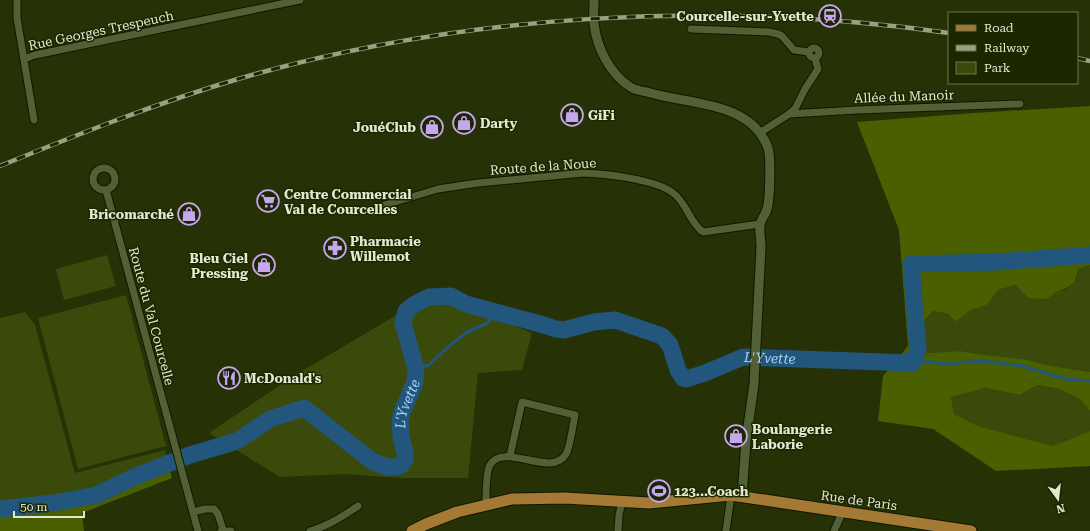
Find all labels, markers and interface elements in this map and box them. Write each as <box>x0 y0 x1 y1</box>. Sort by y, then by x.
station icon: Courcelle-sur-Yvette <box>817 3 843 29</box>
street label: Rue Georges Trespeuch <box>27 8 176 53</box>
place label: Courcelle-sur-Yvette <box>676 9 814 24</box>
legend <box>948 12 1078 84</box>
text: Road <box>984 21 1014 35</box>
text: Railway <box>984 41 1030 55</box>
text: Park <box>984 61 1011 75</box>
street label: Allée du Manoir <box>854 87 955 106</box>
shop icon: GiFi <box>559 102 585 128</box>
place label: GiFi <box>588 108 615 123</box>
shop icon: Darty <box>451 110 477 136</box>
shop icon: JouéClub <box>419 114 445 140</box>
place label: Darty <box>480 116 518 131</box>
place label: JouéClub <box>353 120 416 135</box>
street label: Route de la Noue <box>489 155 597 178</box>
place label: Centre Commercial Val de Courcelles <box>284 187 412 217</box>
supermarket icon: Centre Commercial Val de Courcelles <box>255 188 281 214</box>
shop icon: Bricomarché <box>176 201 202 227</box>
place label: Bricomarché <box>89 207 174 222</box>
place label: Pharmacie Willemot <box>350 234 421 264</box>
pharmacy icon: Pharmacie Willemot <box>322 235 348 261</box>
street label: Route du Val Courcelle <box>126 245 177 387</box>
place label: Bleu Ciel Pressing <box>190 251 249 281</box>
shop icon: Bleu Ciel Pressing <box>251 252 277 278</box>
water label: L'Yvette <box>743 349 796 367</box>
restaurant icon: McDonald's <box>216 365 242 391</box>
place label: McDonald's <box>244 371 322 386</box>
water label: L'Yvette <box>392 377 423 430</box>
place label: Boulangerie Laborie <box>752 422 833 452</box>
shop icon: Boulangerie Laborie <box>723 423 749 449</box>
sports icon: 123...Coach <box>646 478 672 504</box>
north arrow <box>1038 479 1078 519</box>
place label: 123...Coach <box>674 484 749 499</box>
street label: Rue de Paris <box>820 488 898 513</box>
scale bar <box>14 493 84 519</box>
text: 50 m <box>20 500 47 514</box>
text: N <box>1054 501 1066 516</box>

